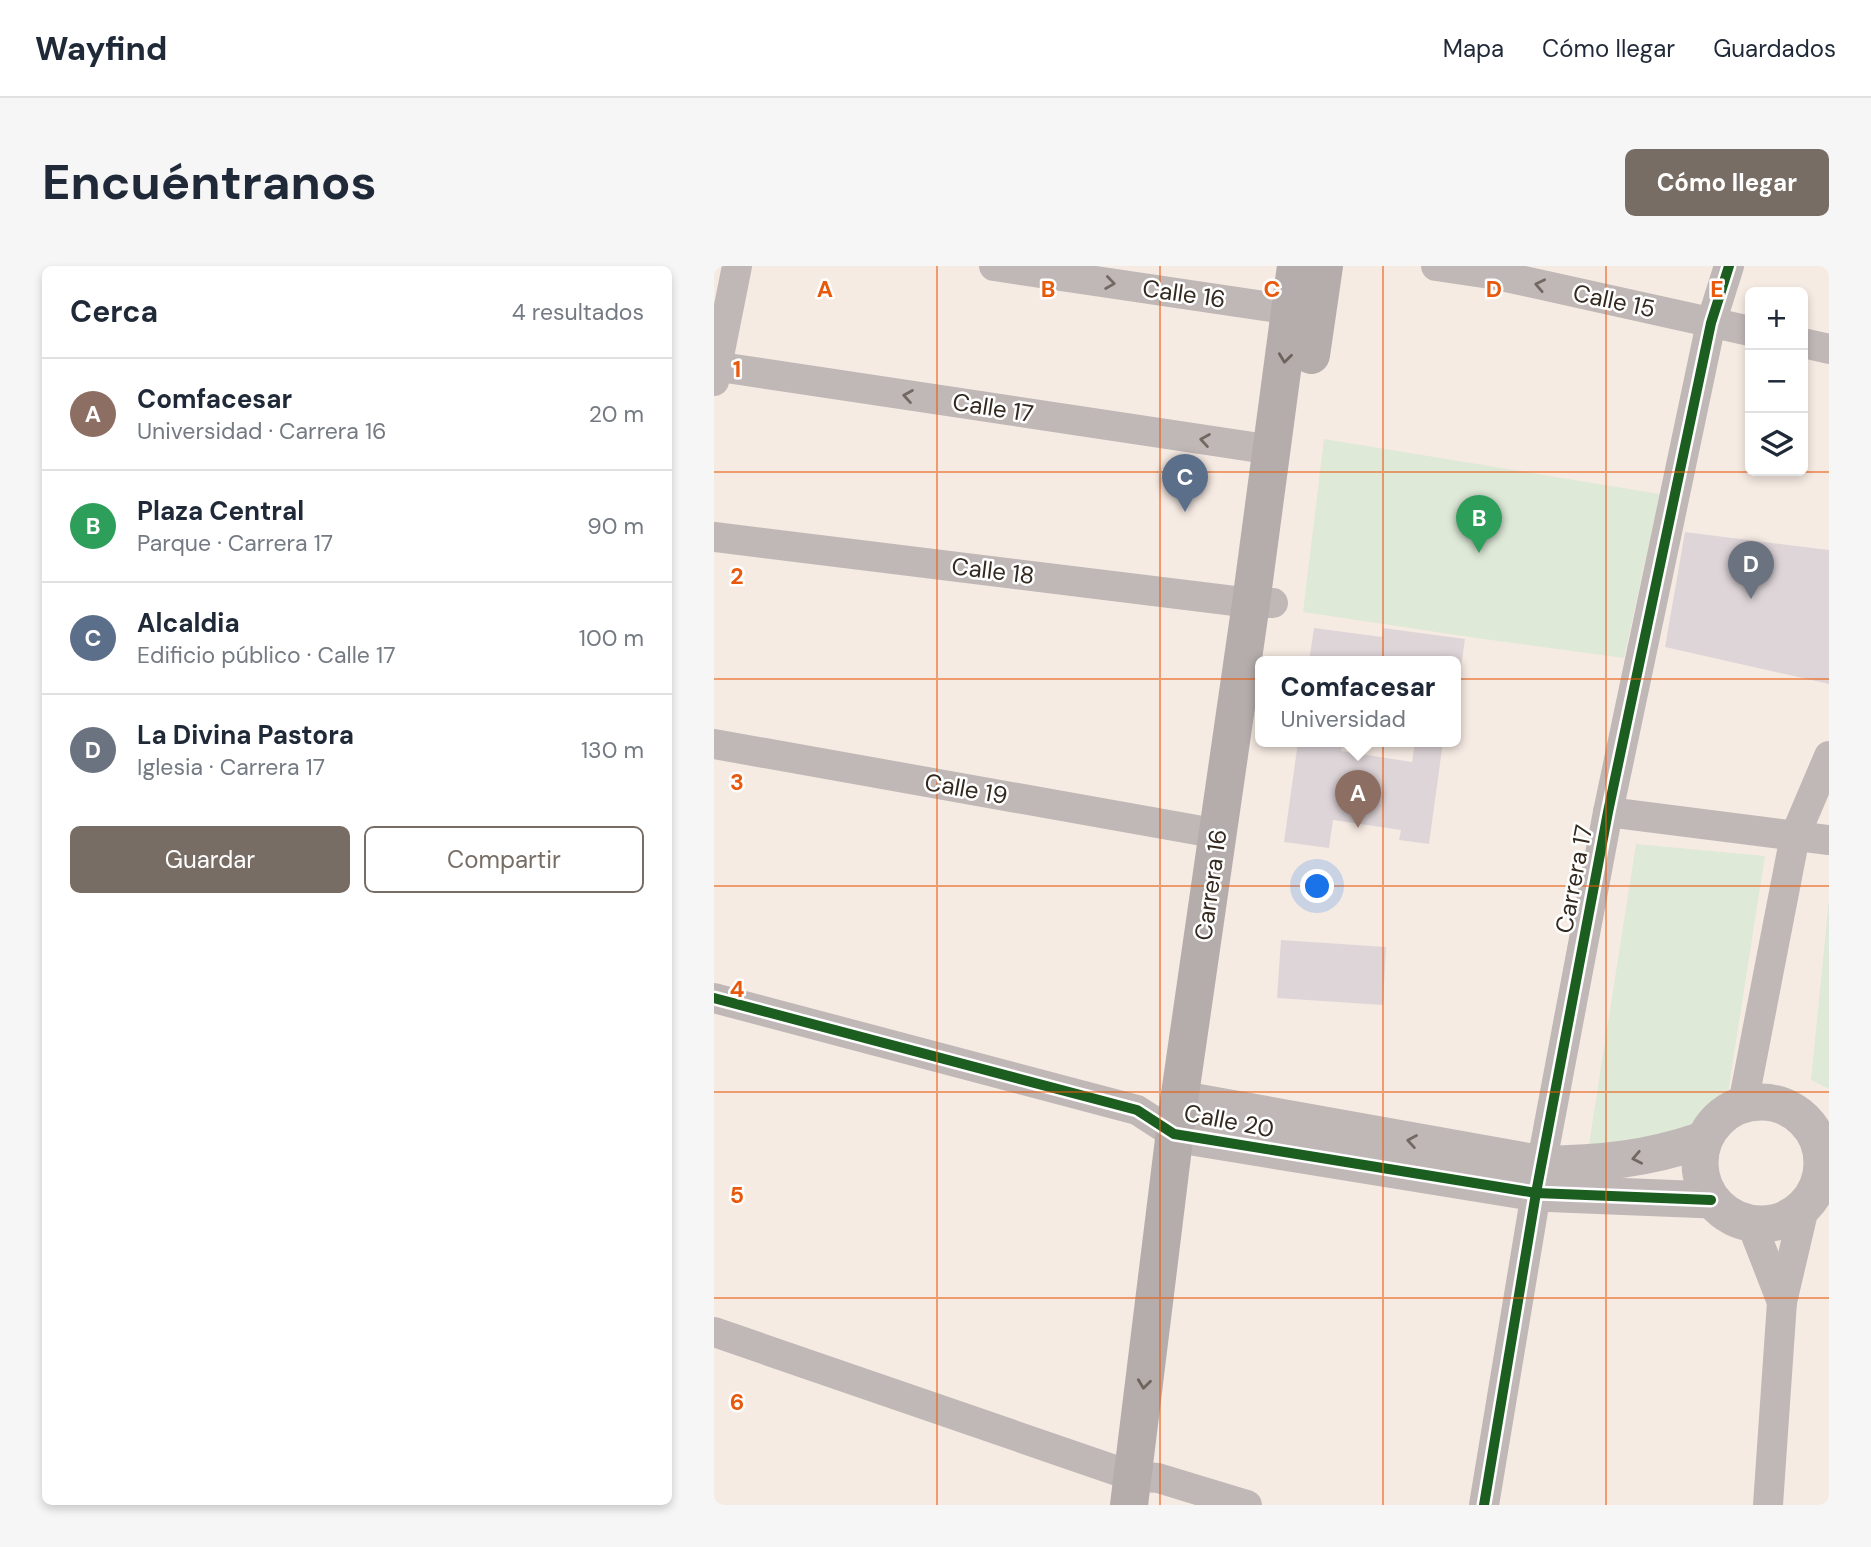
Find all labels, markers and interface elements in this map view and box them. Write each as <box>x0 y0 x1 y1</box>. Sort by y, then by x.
text: Wayfind <box>35 27 167 70</box>
text: Mapa <box>1443 33 1504 64</box>
text: Cómo llegar <box>1542 33 1675 64</box>
text: Guardados <box>1713 33 1836 64</box>
button: Cómo llegar <box>1625 149 1829 216</box>
text: Encuéntranos <box>42 150 377 214</box>
street label: Calle 16 <box>1141 272 1228 315</box>
text: A <box>817 274 833 304</box>
text: B <box>1041 274 1055 304</box>
text: C <box>1264 274 1280 304</box>
text: D <box>1486 274 1502 304</box>
text: E <box>1710 274 1724 304</box>
one-way arrow <box>1104 275 1116 290</box>
street label: Calle 15 <box>1570 277 1658 324</box>
one-way arrow <box>1534 278 1546 293</box>
map controls <box>1745 287 1808 476</box>
button: + <box>1745 287 1808 350</box>
text: Cerca <box>70 292 158 331</box>
text: 4 resultados <box>512 297 644 327</box>
button: − <box>1745 350 1808 413</box>
one-way arrow <box>1277 352 1292 364</box>
text: 1 <box>733 354 741 384</box>
text: Comfacesar <box>137 382 292 416</box>
street label: Calle 17 <box>951 386 1036 429</box>
one-way arrow <box>902 388 914 403</box>
text: A <box>85 399 101 429</box>
text: 20 m <box>589 399 644 429</box>
button: layers <box>1745 413 1808 476</box>
text: Universidad · Carrera 16 <box>137 416 387 446</box>
one-way arrow <box>1199 433 1211 448</box>
pin: C <box>1162 454 1208 512</box>
text: Plaza Central <box>137 494 304 528</box>
pin: B <box>1456 495 1502 553</box>
text: B <box>86 511 100 541</box>
text: 90 m <box>587 511 644 541</box>
text: Parque · Carrera 17 <box>137 528 333 558</box>
pin: D <box>1728 541 1774 599</box>
street label: Calle 18 <box>950 550 1036 591</box>
text: 2 <box>730 561 744 591</box>
text: Alcaldia <box>137 606 240 640</box>
text: C <box>85 623 101 653</box>
text: 100 m <box>579 623 644 653</box>
text: Edificio público · Calle 17 <box>137 640 395 670</box>
popup <box>1255 656 1461 747</box>
text: Comfacesar <box>1280 670 1436 704</box>
text: Universidad <box>1280 704 1406 734</box>
text: La Divina Pastora <box>137 718 354 752</box>
text: D <box>85 735 101 765</box>
text: 130 m <box>581 735 644 765</box>
text: Iglesia · Carrera 17 <box>137 752 325 782</box>
street label: Calle 19 <box>922 766 1010 811</box>
text: 3 <box>730 767 744 797</box>
pin: A <box>1335 770 1381 828</box>
street label: Carrera 17 <box>1548 822 1599 936</box>
button: Guardar <box>70 826 350 893</box>
button: Compartir <box>364 826 644 893</box>
street label: Carrera 16 <box>1187 827 1234 943</box>
your location <box>1300 869 1334 903</box>
text: 4 <box>730 974 745 1004</box>
street label: Calle 20 <box>1181 1097 1277 1144</box>
one-way arrow <box>1406 1134 1418 1149</box>
one-way arrow <box>1631 1150 1643 1165</box>
text: 5 <box>730 1180 744 1210</box>
one-way arrow <box>1136 1379 1151 1390</box>
text: 6 <box>730 1387 744 1417</box>

